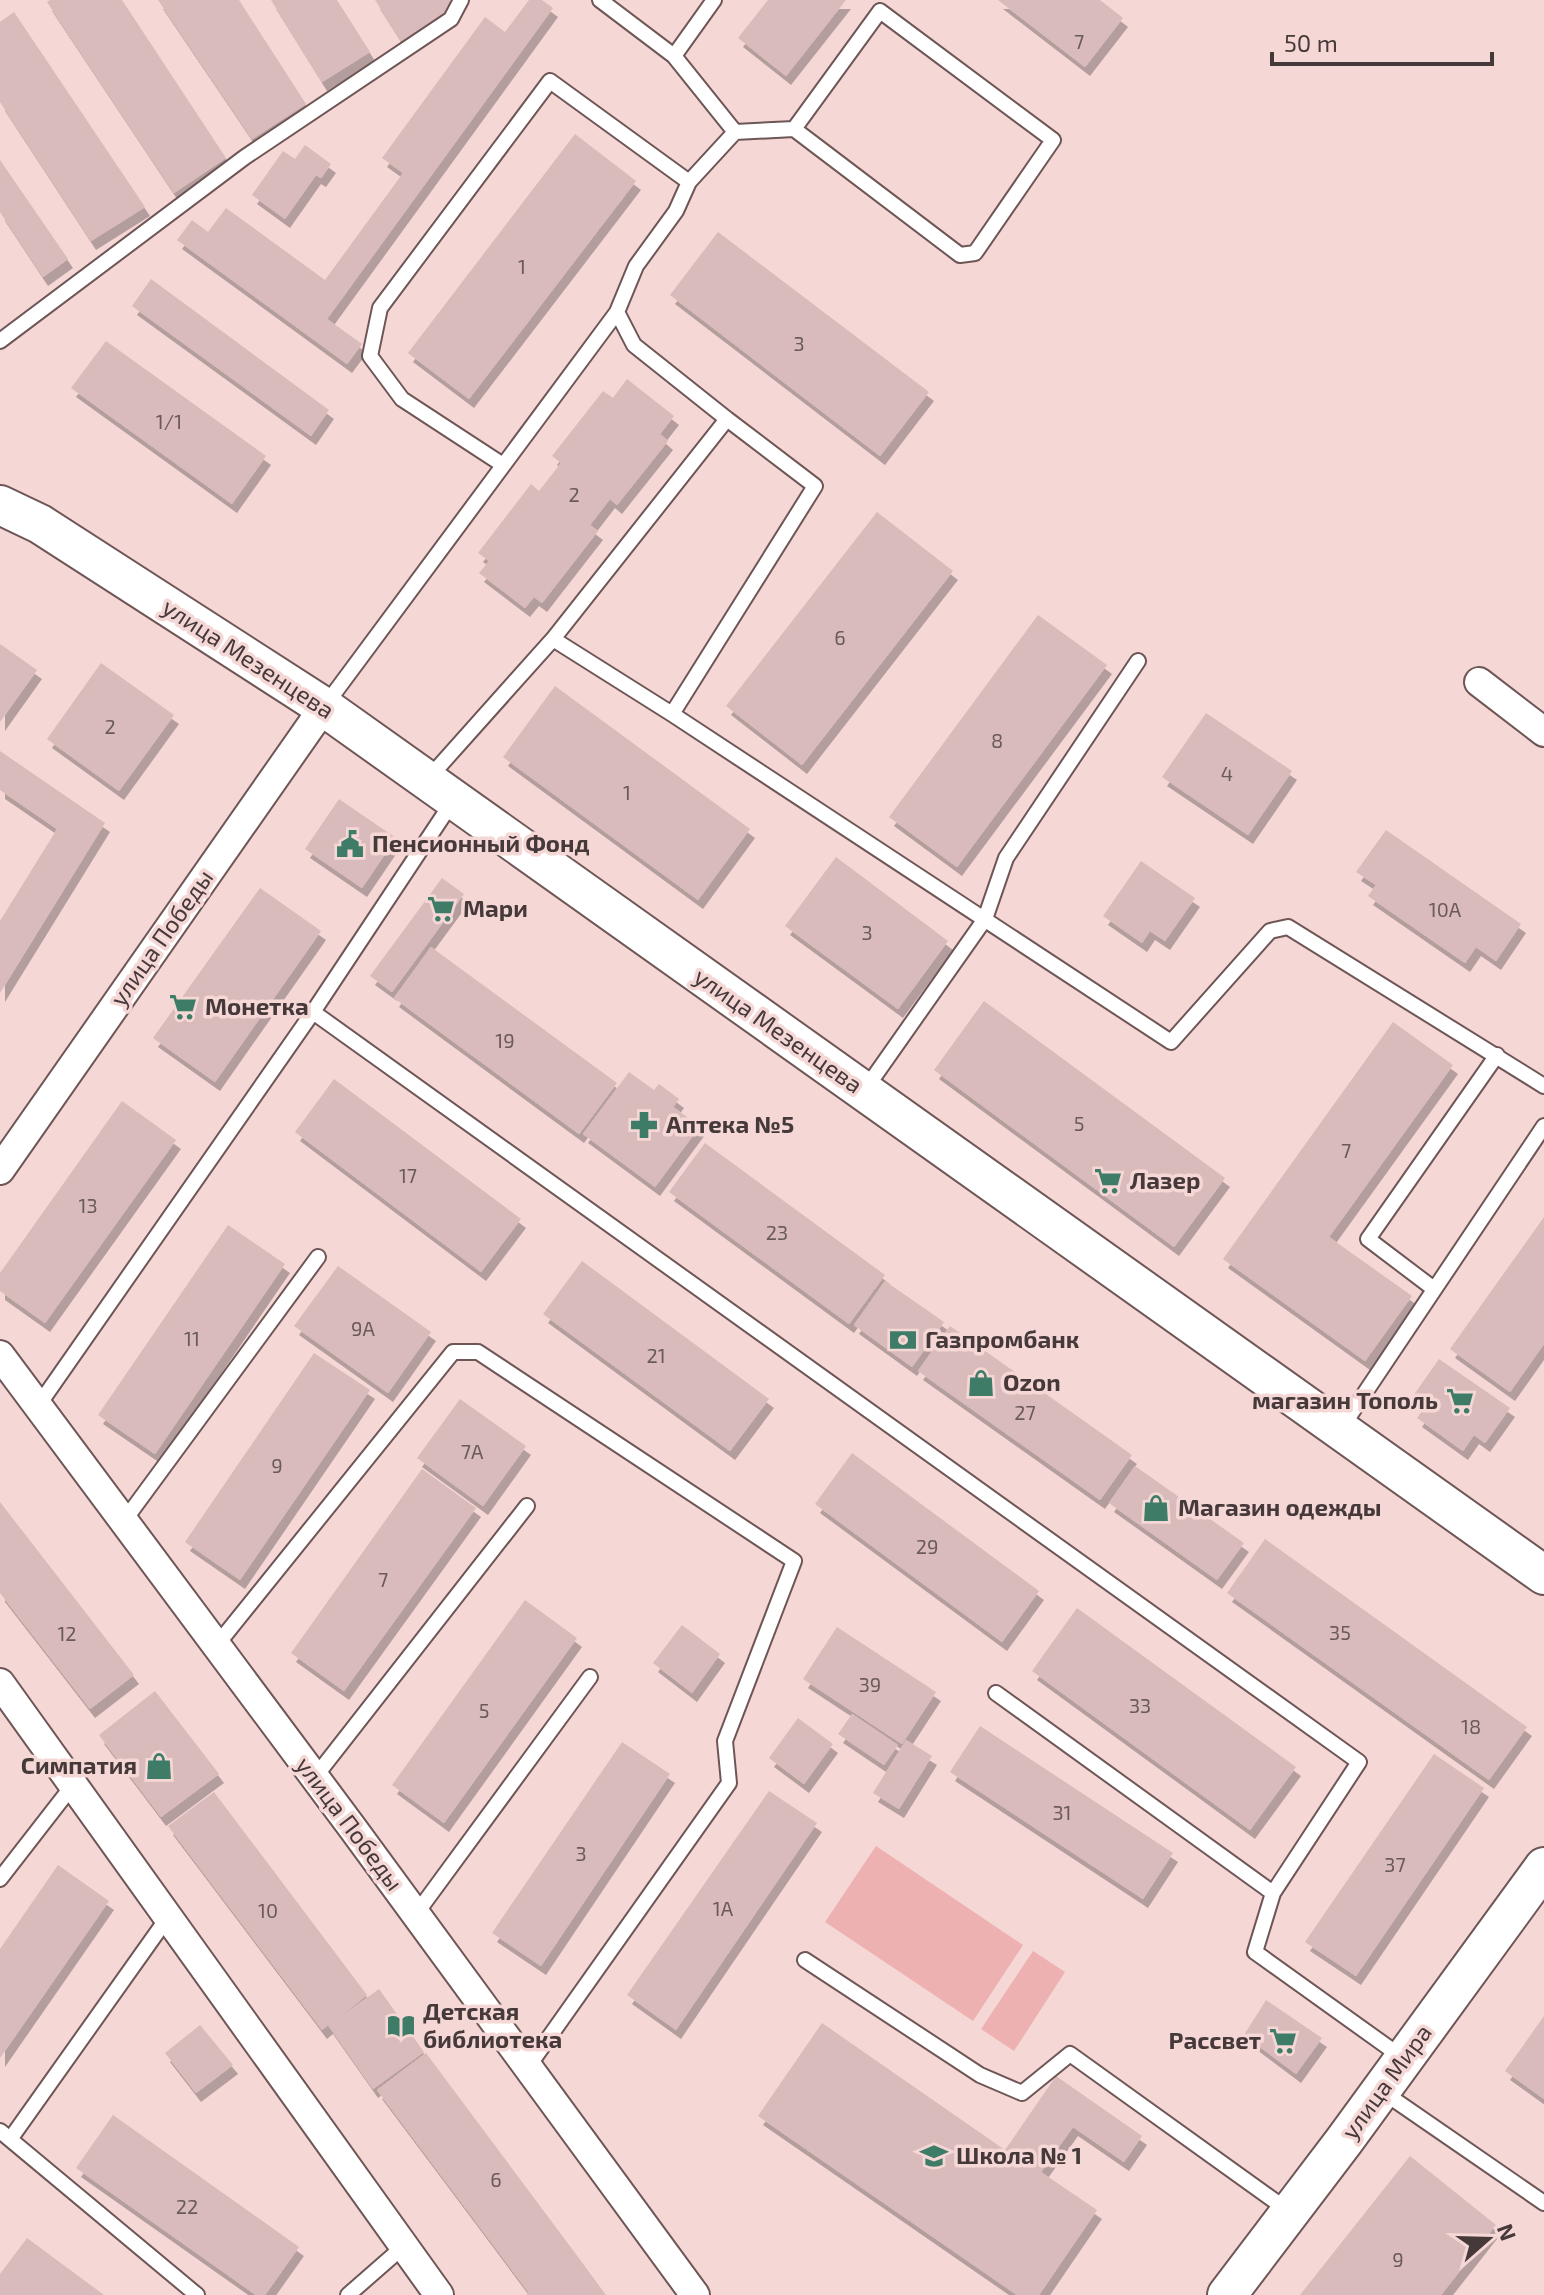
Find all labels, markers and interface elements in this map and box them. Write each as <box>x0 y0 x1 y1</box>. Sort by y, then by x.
scale bar <box>1272 16 1492 66</box>
text: 50 m <box>1284 28 1338 57</box>
house number: 7 <box>1074 29 1084 53</box>
house number: 1 <box>518 254 526 278</box>
house number: 3 <box>793 331 805 355</box>
house number: 1/1 <box>156 409 182 433</box>
house number: 2 <box>568 482 580 506</box>
street label: улица Мезенцева <box>157 591 340 725</box>
house number: 6 <box>834 625 846 649</box>
house number: 2 <box>104 714 116 738</box>
house number: 8 <box>991 728 1003 752</box>
house number: 4 <box>1221 761 1233 785</box>
house number: 1 <box>623 780 631 804</box>
place label: Пенсионный Фонд <box>372 828 590 857</box>
public building icon: Пенсионный Фонд <box>335 829 365 859</box>
street label: улица Победы <box>103 863 219 1012</box>
place label: Мари <box>463 893 528 922</box>
supermarket icon: Мари <box>426 894 456 924</box>
house number: 10А <box>1429 897 1462 921</box>
house number: 3 <box>861 920 873 944</box>
street label: улица Мезенцева <box>689 961 869 1100</box>
place label: Монетка <box>205 991 309 1020</box>
supermarket icon: Монетка <box>168 992 198 1022</box>
house number: 19 <box>495 1028 515 1052</box>
place label: Аптека №5 <box>666 1109 794 1138</box>
pharmacy icon: Аптека №5 <box>629 1110 659 1140</box>
house number: 5 <box>1074 1111 1084 1135</box>
house number: 7 <box>1341 1138 1351 1162</box>
house number: 17 <box>399 1163 417 1187</box>
place label: Лазер <box>1130 1165 1201 1194</box>
supermarket icon: Лазер <box>1093 1166 1123 1196</box>
house number: 13 <box>78 1193 98 1217</box>
house number: 23 <box>766 1220 788 1244</box>
house number: 9А <box>351 1316 375 1340</box>
place label: Газпромбанк <box>925 1324 1080 1353</box>
bank icon: Газпромбанк <box>888 1325 918 1355</box>
house number: 11 <box>184 1326 200 1350</box>
house number: 21 <box>646 1343 666 1367</box>
place label: Ozon <box>1003 1367 1061 1396</box>
shop icon: Ozon <box>966 1368 996 1398</box>
place label: магазин Тополь <box>1252 1385 1438 1414</box>
supermarket icon: магазин Тополь <box>1445 1386 1475 1416</box>
house number: 27 <box>1014 1400 1036 1424</box>
house number: 7А <box>461 1439 484 1463</box>
house number: 9 <box>271 1453 283 1477</box>
place label: Магазин одежды <box>1178 1492 1382 1521</box>
shop icon: Магазин одежды <box>1141 1493 1171 1523</box>
house number: 29 <box>916 1534 938 1558</box>
house number: 7 <box>378 1567 388 1591</box>
house number: 35 <box>1329 1620 1351 1644</box>
house number: 12 <box>57 1621 77 1645</box>
house number: 39 <box>859 1672 881 1696</box>
house number: 33 <box>1129 1693 1151 1717</box>
house number: 5 <box>479 1698 489 1722</box>
house number: 18 <box>1461 1714 1481 1738</box>
place label: Симпатия <box>21 1750 137 1779</box>
street label: улица Победы <box>290 1750 410 1896</box>
shop icon: Симпатия <box>144 1751 174 1781</box>
house number: 31 <box>1052 1800 1072 1824</box>
house number: 3 <box>575 1841 587 1865</box>
house number: 37 <box>1384 1852 1406 1876</box>
house number: 1А <box>713 1896 734 1920</box>
house number: 10 <box>258 1898 278 1922</box>
place label: Детская библиотека <box>423 1996 562 2053</box>
library icon: Детская библиотека <box>386 2011 416 2041</box>
street label: улица Мира <box>1334 2018 1438 2145</box>
place label: Рассвет <box>1169 2025 1261 2054</box>
supermarket icon: Рассвет <box>1268 2026 1298 2056</box>
place label: Школа № 1 <box>956 2140 1082 2169</box>
school or university icon: Школа № 1 <box>919 2141 949 2171</box>
house number: 6 <box>490 2167 502 2191</box>
house number: 22 <box>176 2194 198 2218</box>
north arrow <box>1448 2199 1528 2279</box>
text: N <box>1493 2220 1523 2244</box>
house number: 9 <box>1392 2247 1404 2271</box>

